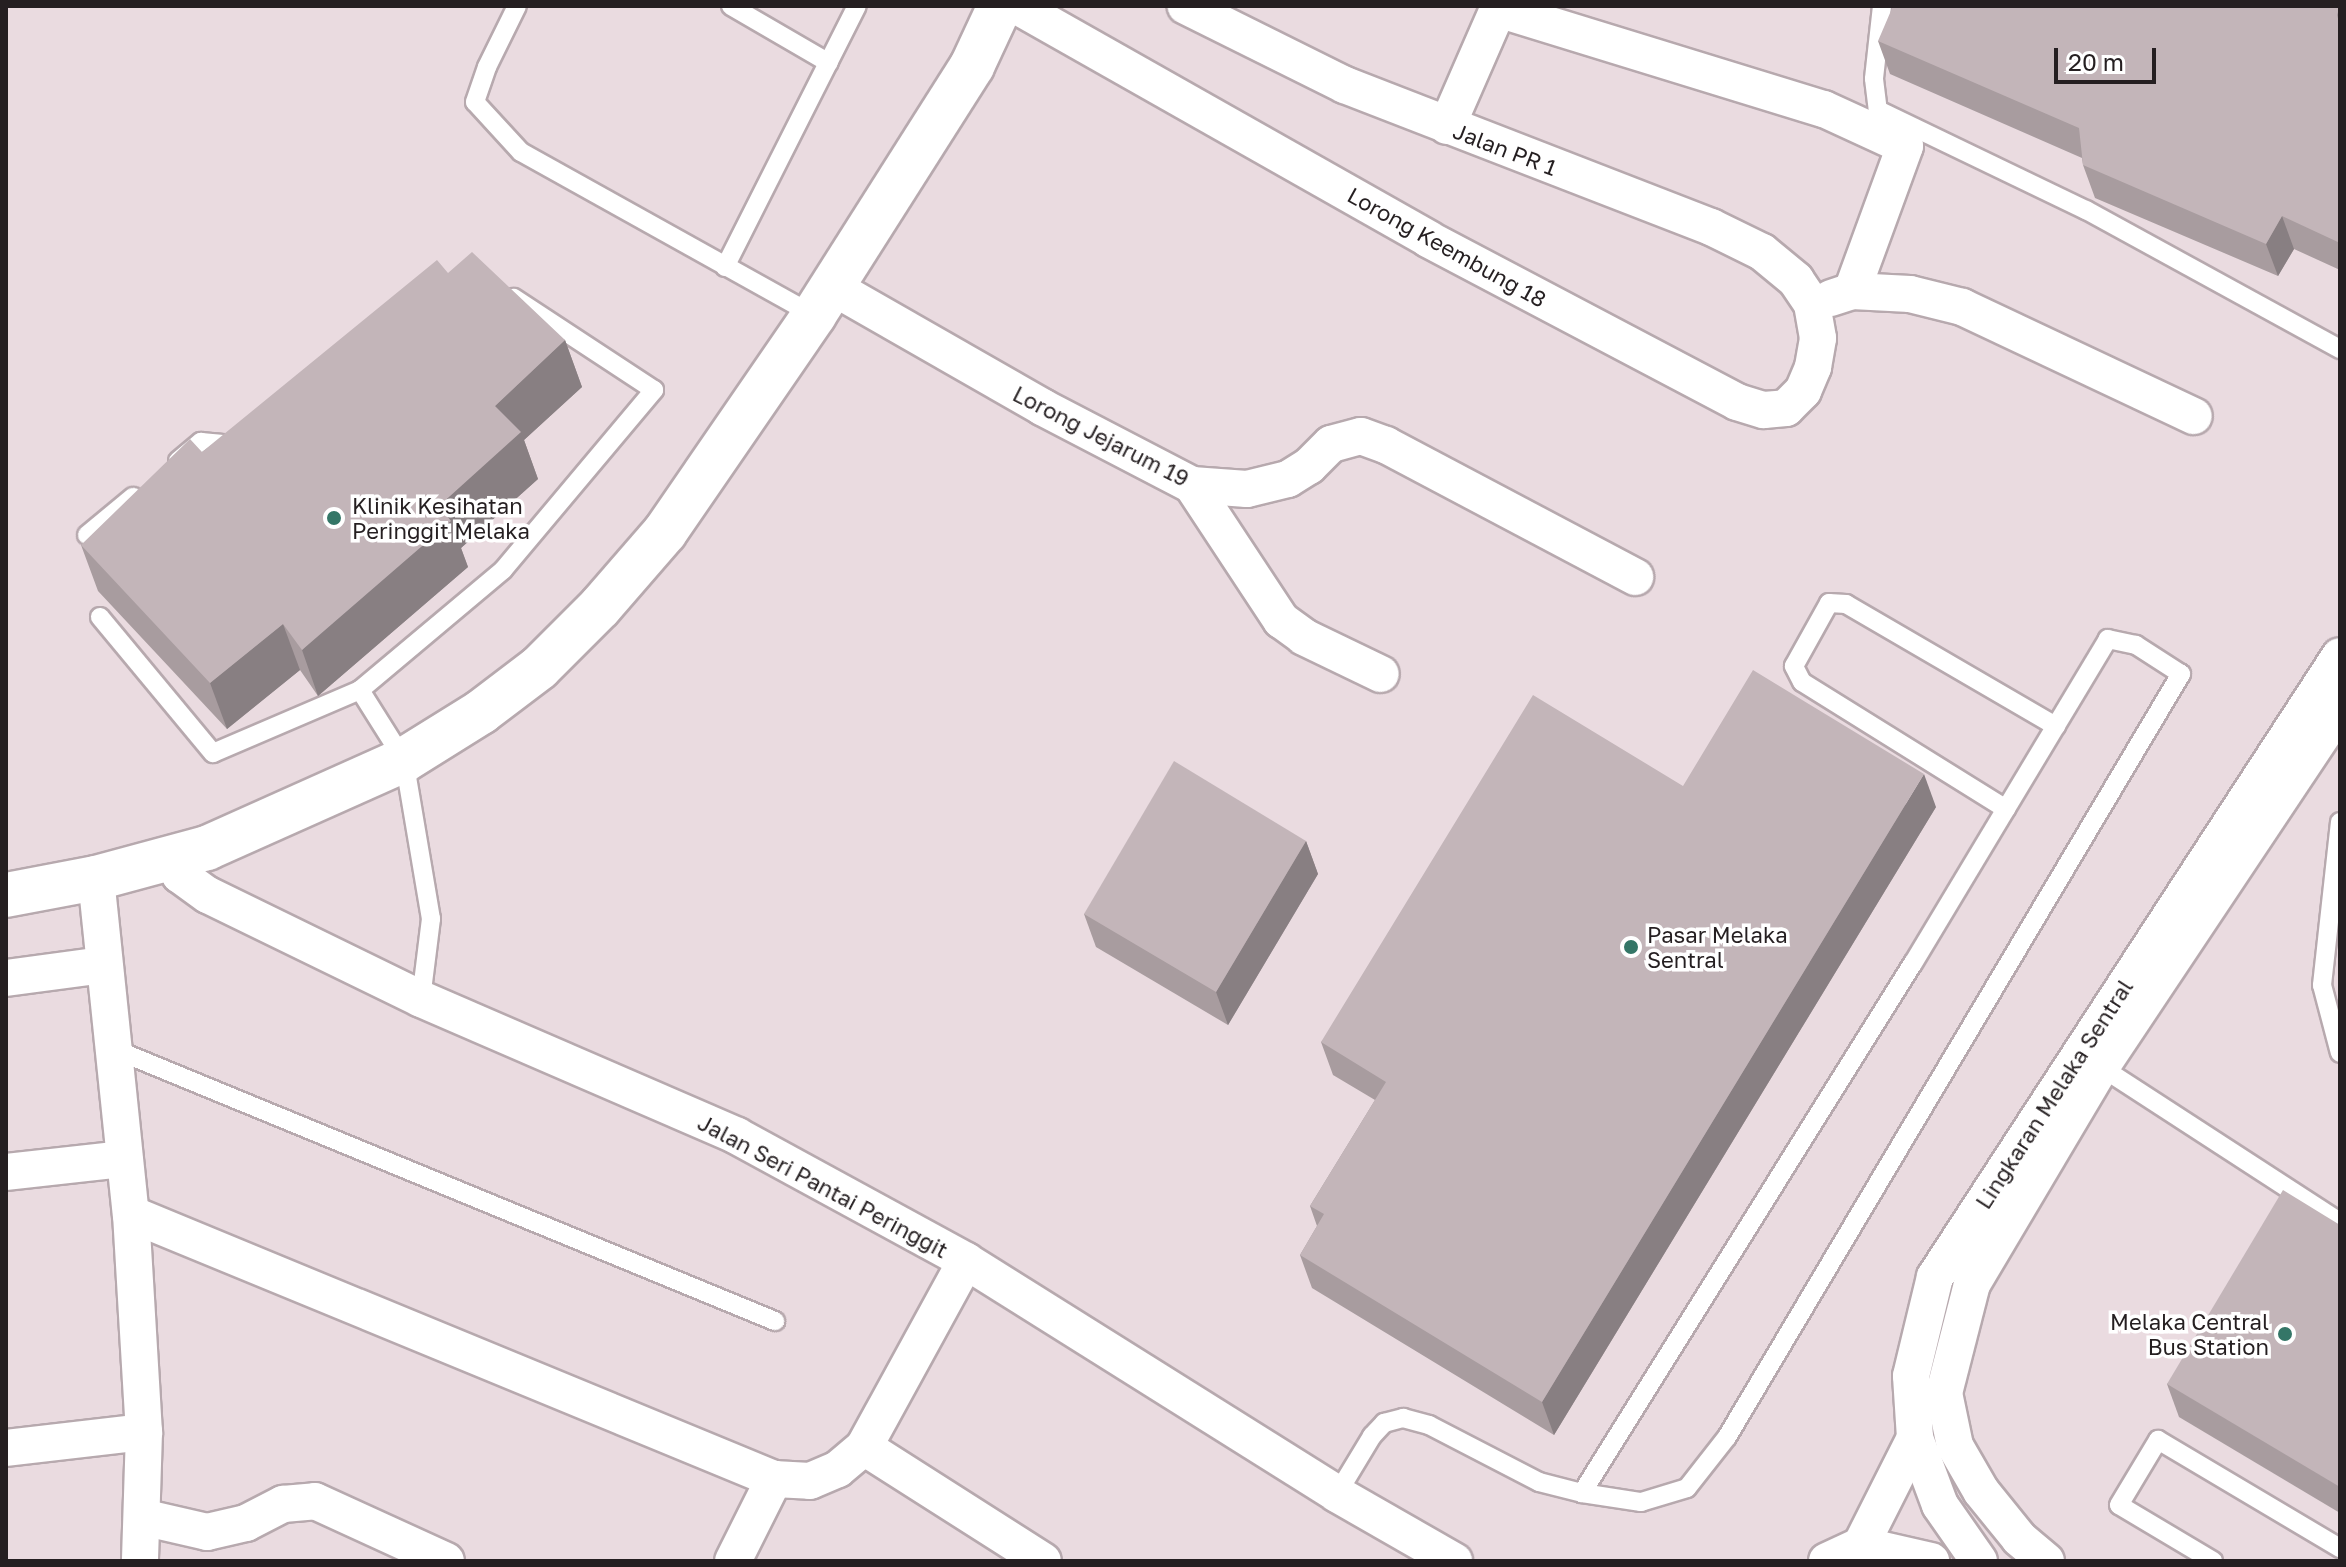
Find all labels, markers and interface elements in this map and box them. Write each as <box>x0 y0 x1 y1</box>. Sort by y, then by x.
scale bar <box>2058 32 2160 82</box>
text: 20 m <box>2068 47 2124 76</box>
street label: Jalan PR 1 <box>1450 117 1560 181</box>
street label: Lorong Keembung 18 <box>1343 181 1551 313</box>
street label: Lorong Jejarum 19 <box>1009 380 1193 492</box>
place label: Klinik Kesihatan Peringgit Melaka <box>352 492 530 544</box>
marker: Klinik Kesihatan Peringgit Melaka <box>323 507 345 529</box>
place label: Pasar Melaka Sentral <box>1647 921 1788 972</box>
marker: Pasar Melaka Sentral <box>1622 938 1640 956</box>
street label: Lingkaran Melaka Sentral <box>1970 974 2138 1214</box>
street label: Jalan Seri Pantai Peringgit <box>694 1109 952 1263</box>
place label: Melaka Central Bus Station <box>2110 1308 2269 1360</box>
marker: Melaka Central Bus Station <box>2276 1325 2294 1343</box>

